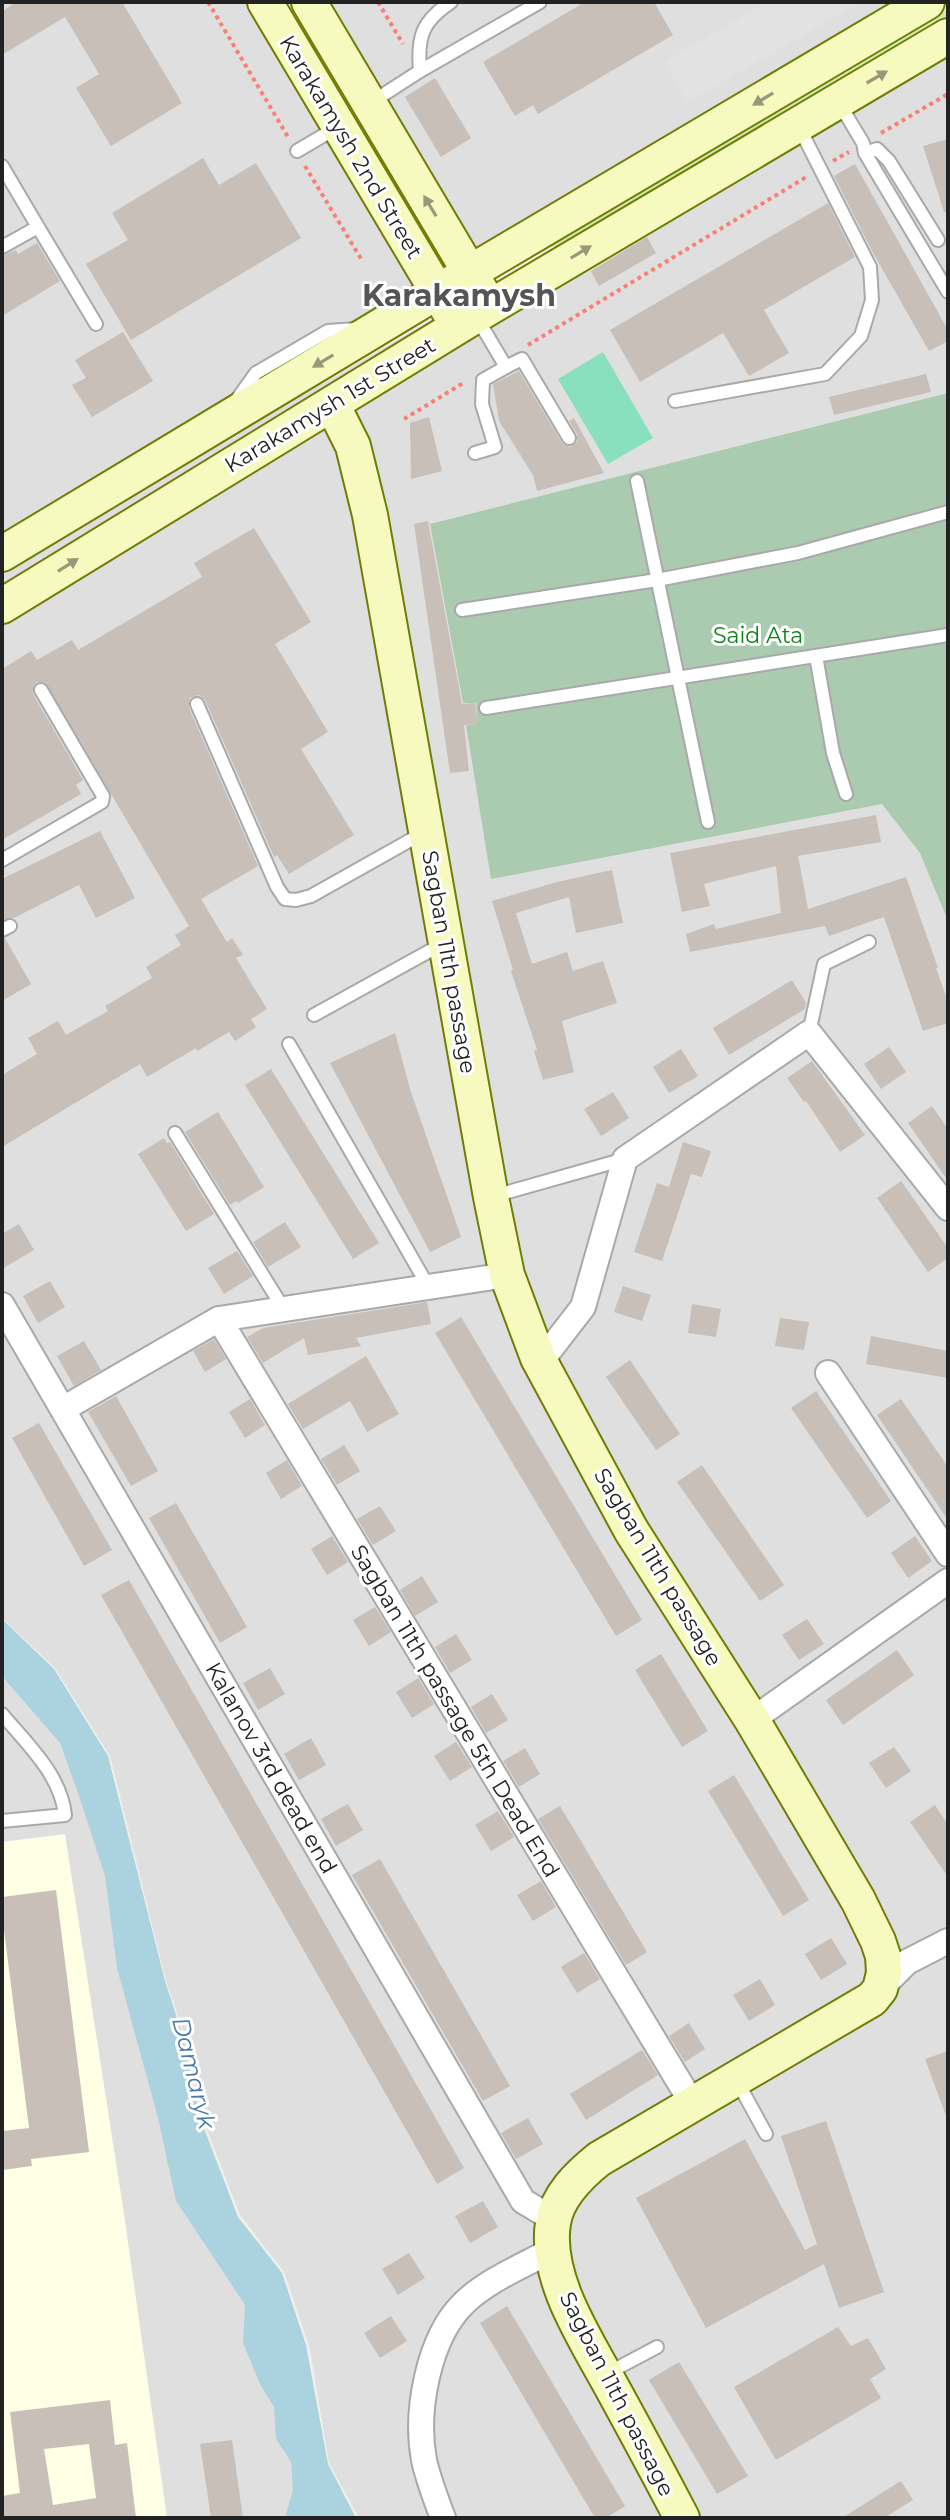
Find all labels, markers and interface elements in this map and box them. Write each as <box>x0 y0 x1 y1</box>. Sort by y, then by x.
street label: Karakamysh 2nd Street <box>274 30 428 264</box>
one-way arrow <box>866 70 888 84</box>
one-way arrow <box>752 92 774 106</box>
one-way arrow <box>424 195 438 217</box>
one-way arrow <box>570 245 592 259</box>
district label: Karakamysh <box>362 277 556 314</box>
street label: Karakamysh 1st Street <box>220 331 440 479</box>
one-way arrow <box>312 354 334 368</box>
one-way arrow <box>57 558 80 573</box>
park label: Said Ata <box>713 622 803 649</box>
street label: Sagban 11th passage <box>416 848 482 1076</box>
street label: Sagban 11th passage <box>588 1463 728 1671</box>
street label: Sagban 11th passage 5th Dead End <box>345 1540 565 1882</box>
street label: Kalanov 3rd dead end <box>199 1658 343 1878</box>
water label: Damaryk <box>166 2014 222 2134</box>
street label: Sagban 11th passage <box>554 2287 680 2501</box>

